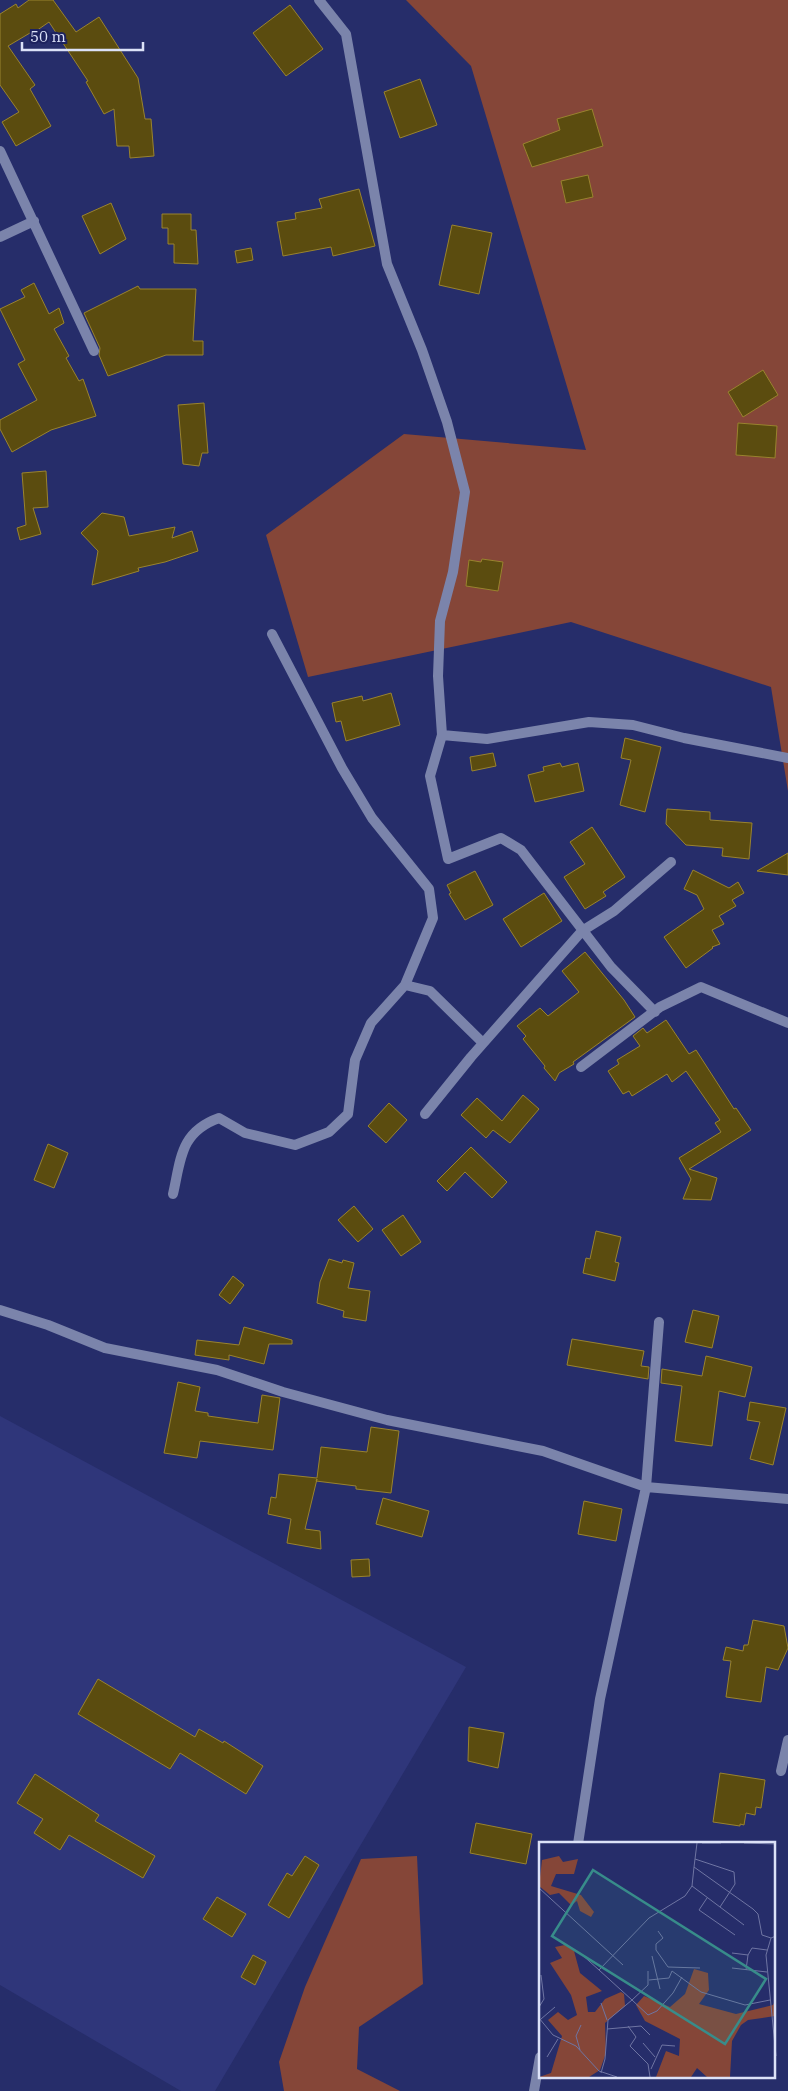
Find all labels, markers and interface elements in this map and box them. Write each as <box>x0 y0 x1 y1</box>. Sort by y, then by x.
scale bar <box>22 20 144 52</box>
text: 50 m <box>30 27 66 46</box>
inset map <box>539 1842 776 2078</box>

